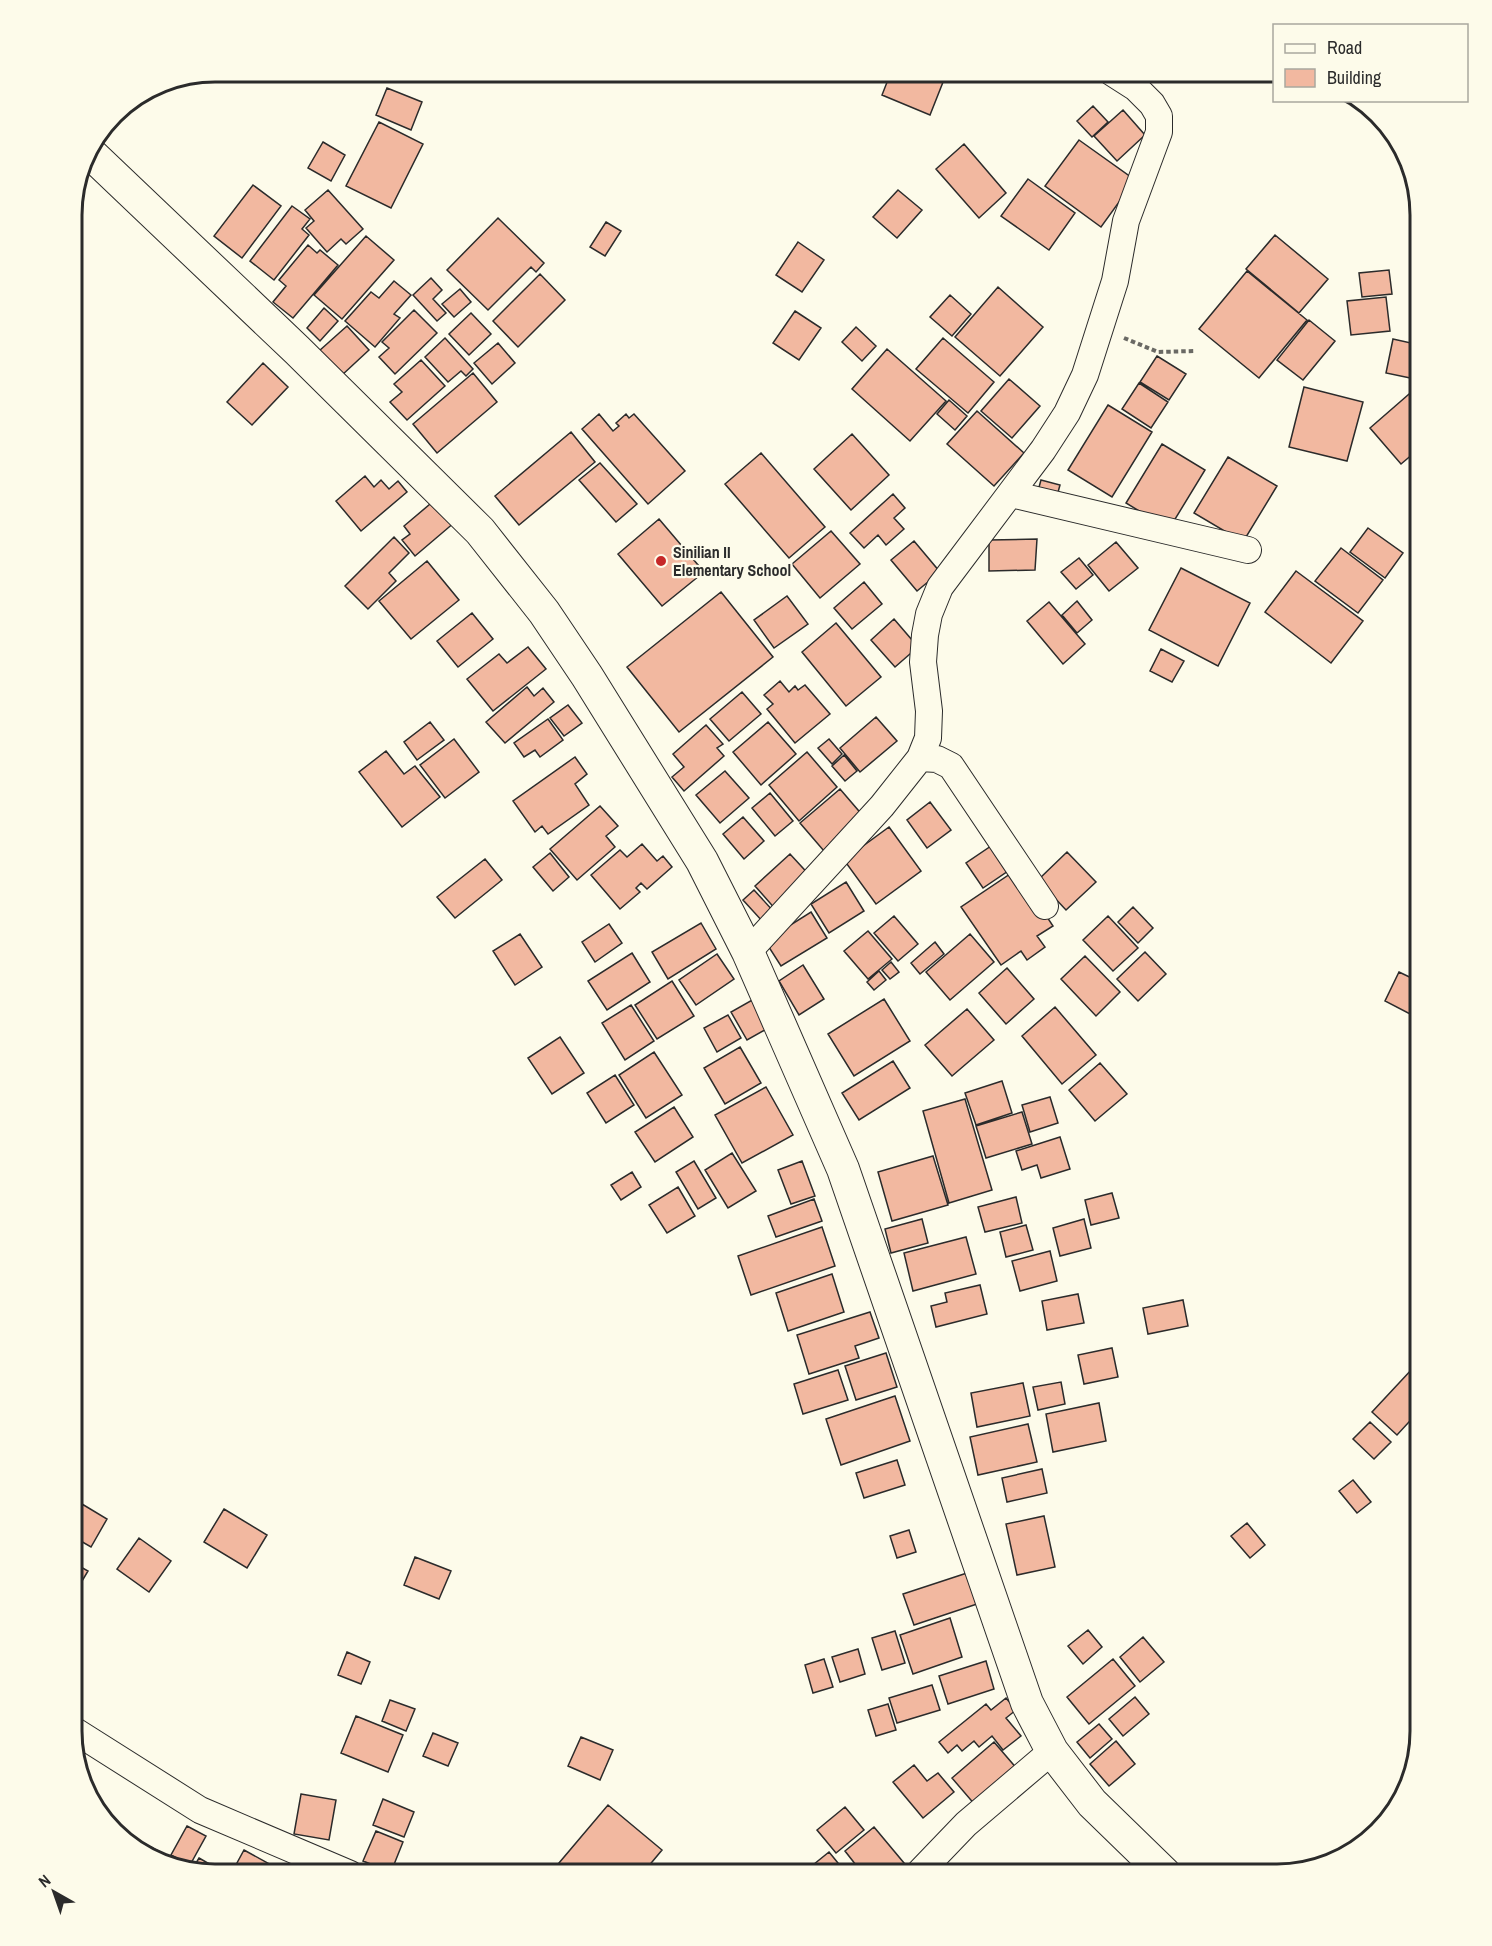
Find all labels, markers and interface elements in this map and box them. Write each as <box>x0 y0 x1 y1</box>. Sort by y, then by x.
legend <box>1273 24 1468 102</box>
text: Road <box>1327 35 1362 60</box>
text: Building <box>1327 65 1382 90</box>
place label: Sinilian II Elementary School <box>673 541 791 581</box>
marker: Sinilian II Elementary School <box>654 554 668 568</box>
north arrow <box>24 1862 84 1922</box>
text: N <box>34 1869 55 1892</box>

